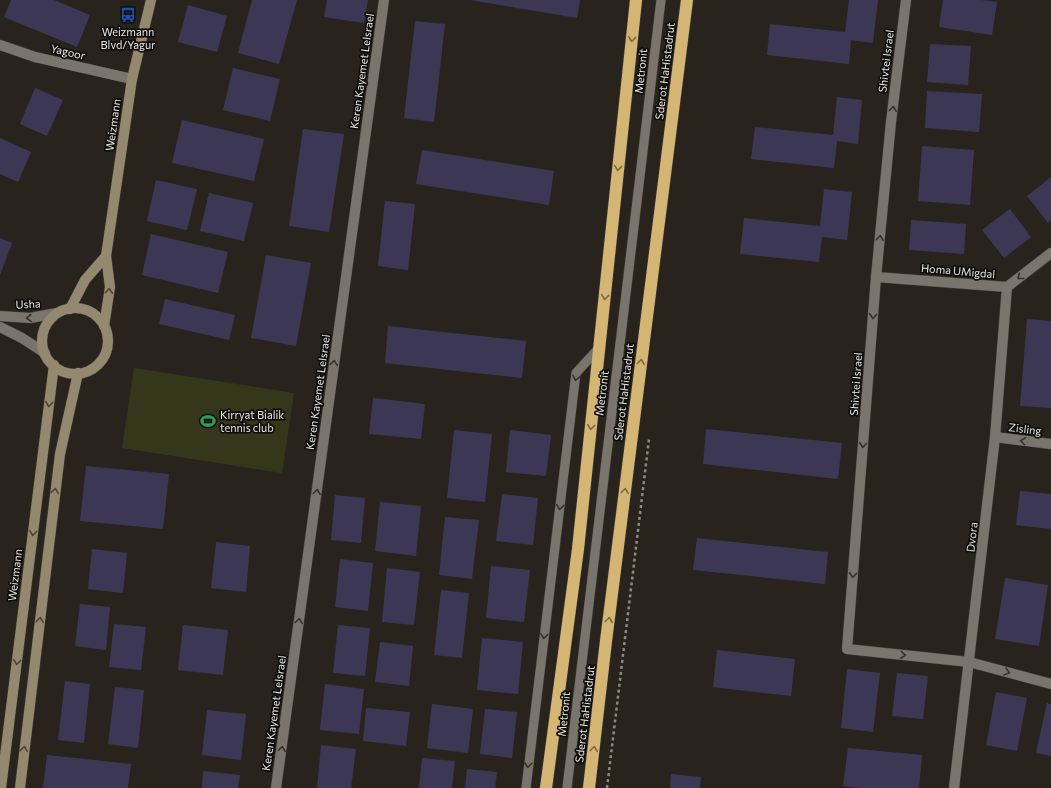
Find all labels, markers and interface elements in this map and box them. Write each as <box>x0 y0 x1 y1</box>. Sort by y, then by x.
bus stop icon: Weizmann Blvd/Yagur <box>119 6 137 24</box>
street label: Keren Kayemet LeIsrael <box>347 12 376 129</box>
street label: Sderot HaHistadrut <box>652 21 677 120</box>
place label: Weizmann Blvd/Yagur <box>101 25 156 51</box>
street label: Shivtei Israel <box>875 29 896 93</box>
one-way arrow <box>628 36 637 42</box>
street label: Yagoor <box>49 41 87 62</box>
street label: Metronit <box>632 47 649 94</box>
street label: Weizmann <box>102 98 123 152</box>
one-way arrow <box>888 105 897 112</box>
one-way arrow <box>614 165 623 171</box>
one-way arrow <box>875 235 884 241</box>
street label: Homa UMigdal <box>920 261 996 280</box>
one-way arrow <box>1018 272 1025 279</box>
one-way arrow <box>104 288 113 294</box>
one-way arrow <box>600 294 609 300</box>
street label: Usha <box>15 296 41 311</box>
one-way arrow <box>25 313 32 322</box>
one-way arrow <box>868 313 877 319</box>
street label: Keren Kayemet LeIsrael <box>303 333 332 450</box>
street label: Sderot HaHistadrut <box>611 342 636 441</box>
street label: Shivtei Israel <box>847 352 864 416</box>
one-way arrow <box>636 359 645 365</box>
one-way arrow <box>329 360 338 366</box>
street label: Metronit <box>592 369 611 416</box>
one-way arrow <box>573 375 581 381</box>
one-way arrow <box>45 401 54 407</box>
place label: Kirryat Bialik tennis club <box>220 408 284 434</box>
sports icon: Kirryat Bialik tennis club <box>199 412 217 430</box>
street label: Zisling <box>1008 420 1042 437</box>
one-way arrow <box>587 424 596 430</box>
one-way arrow <box>1020 437 1026 446</box>
one-way arrow <box>859 442 868 448</box>
one-way arrow <box>50 488 59 494</box>
one-way arrow <box>620 488 629 494</box>
one-way arrow <box>312 489 321 495</box>
one-way arrow <box>556 504 565 510</box>
street label: Dvora <box>963 521 980 553</box>
one-way arrow <box>29 530 38 536</box>
street label: Weizmann <box>5 548 24 602</box>
one-way arrow <box>849 572 858 578</box>
one-way arrow <box>35 617 44 623</box>
one-way arrow <box>294 617 303 624</box>
one-way arrow <box>604 617 613 623</box>
one-way arrow <box>540 633 549 639</box>
one-way arrow <box>900 650 906 659</box>
street label: Keren Kayemet LeIsrael <box>259 654 288 771</box>
one-way arrow <box>12 659 21 665</box>
street label: Sderot HaHistadrut <box>572 664 597 763</box>
one-way arrow <box>1004 668 1010 676</box>
street label: Metronit <box>555 690 572 737</box>
one-way arrow <box>20 746 29 752</box>
one-way arrow <box>277 746 286 752</box>
one-way arrow <box>589 746 598 752</box>
one-way arrow <box>524 762 533 768</box>

